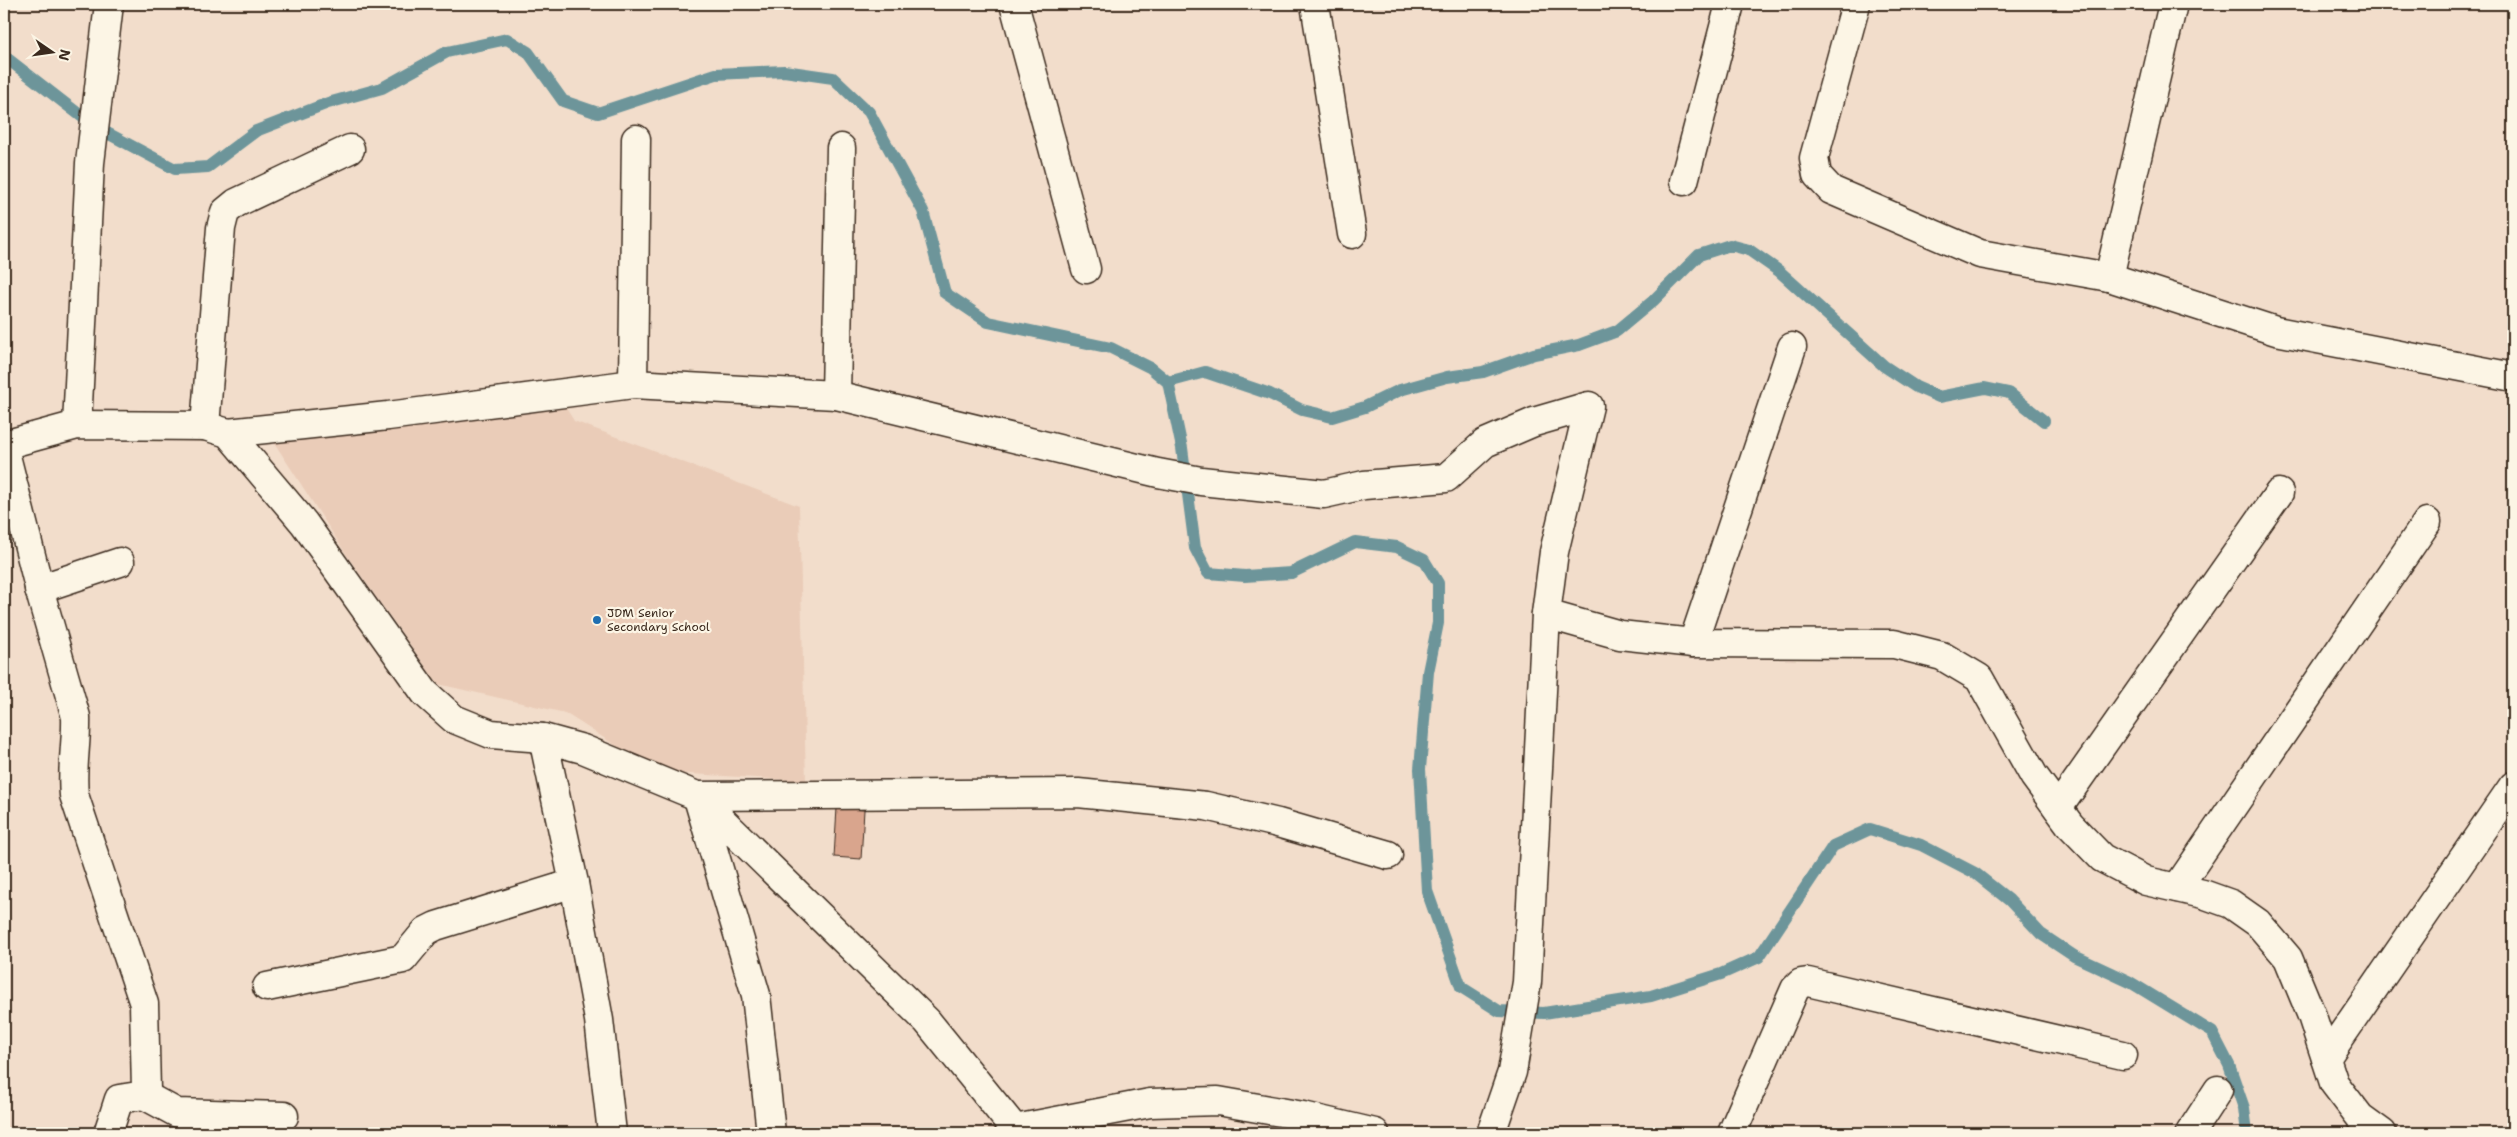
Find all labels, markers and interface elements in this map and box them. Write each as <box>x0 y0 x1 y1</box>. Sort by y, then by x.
north arrow <box>28 28 78 78</box>
text: N <box>55 47 75 62</box>
place label: JDM Senior Secondary School <box>607 605 710 635</box>
marker: JDM Senior Secondary School <box>591 614 603 626</box>

